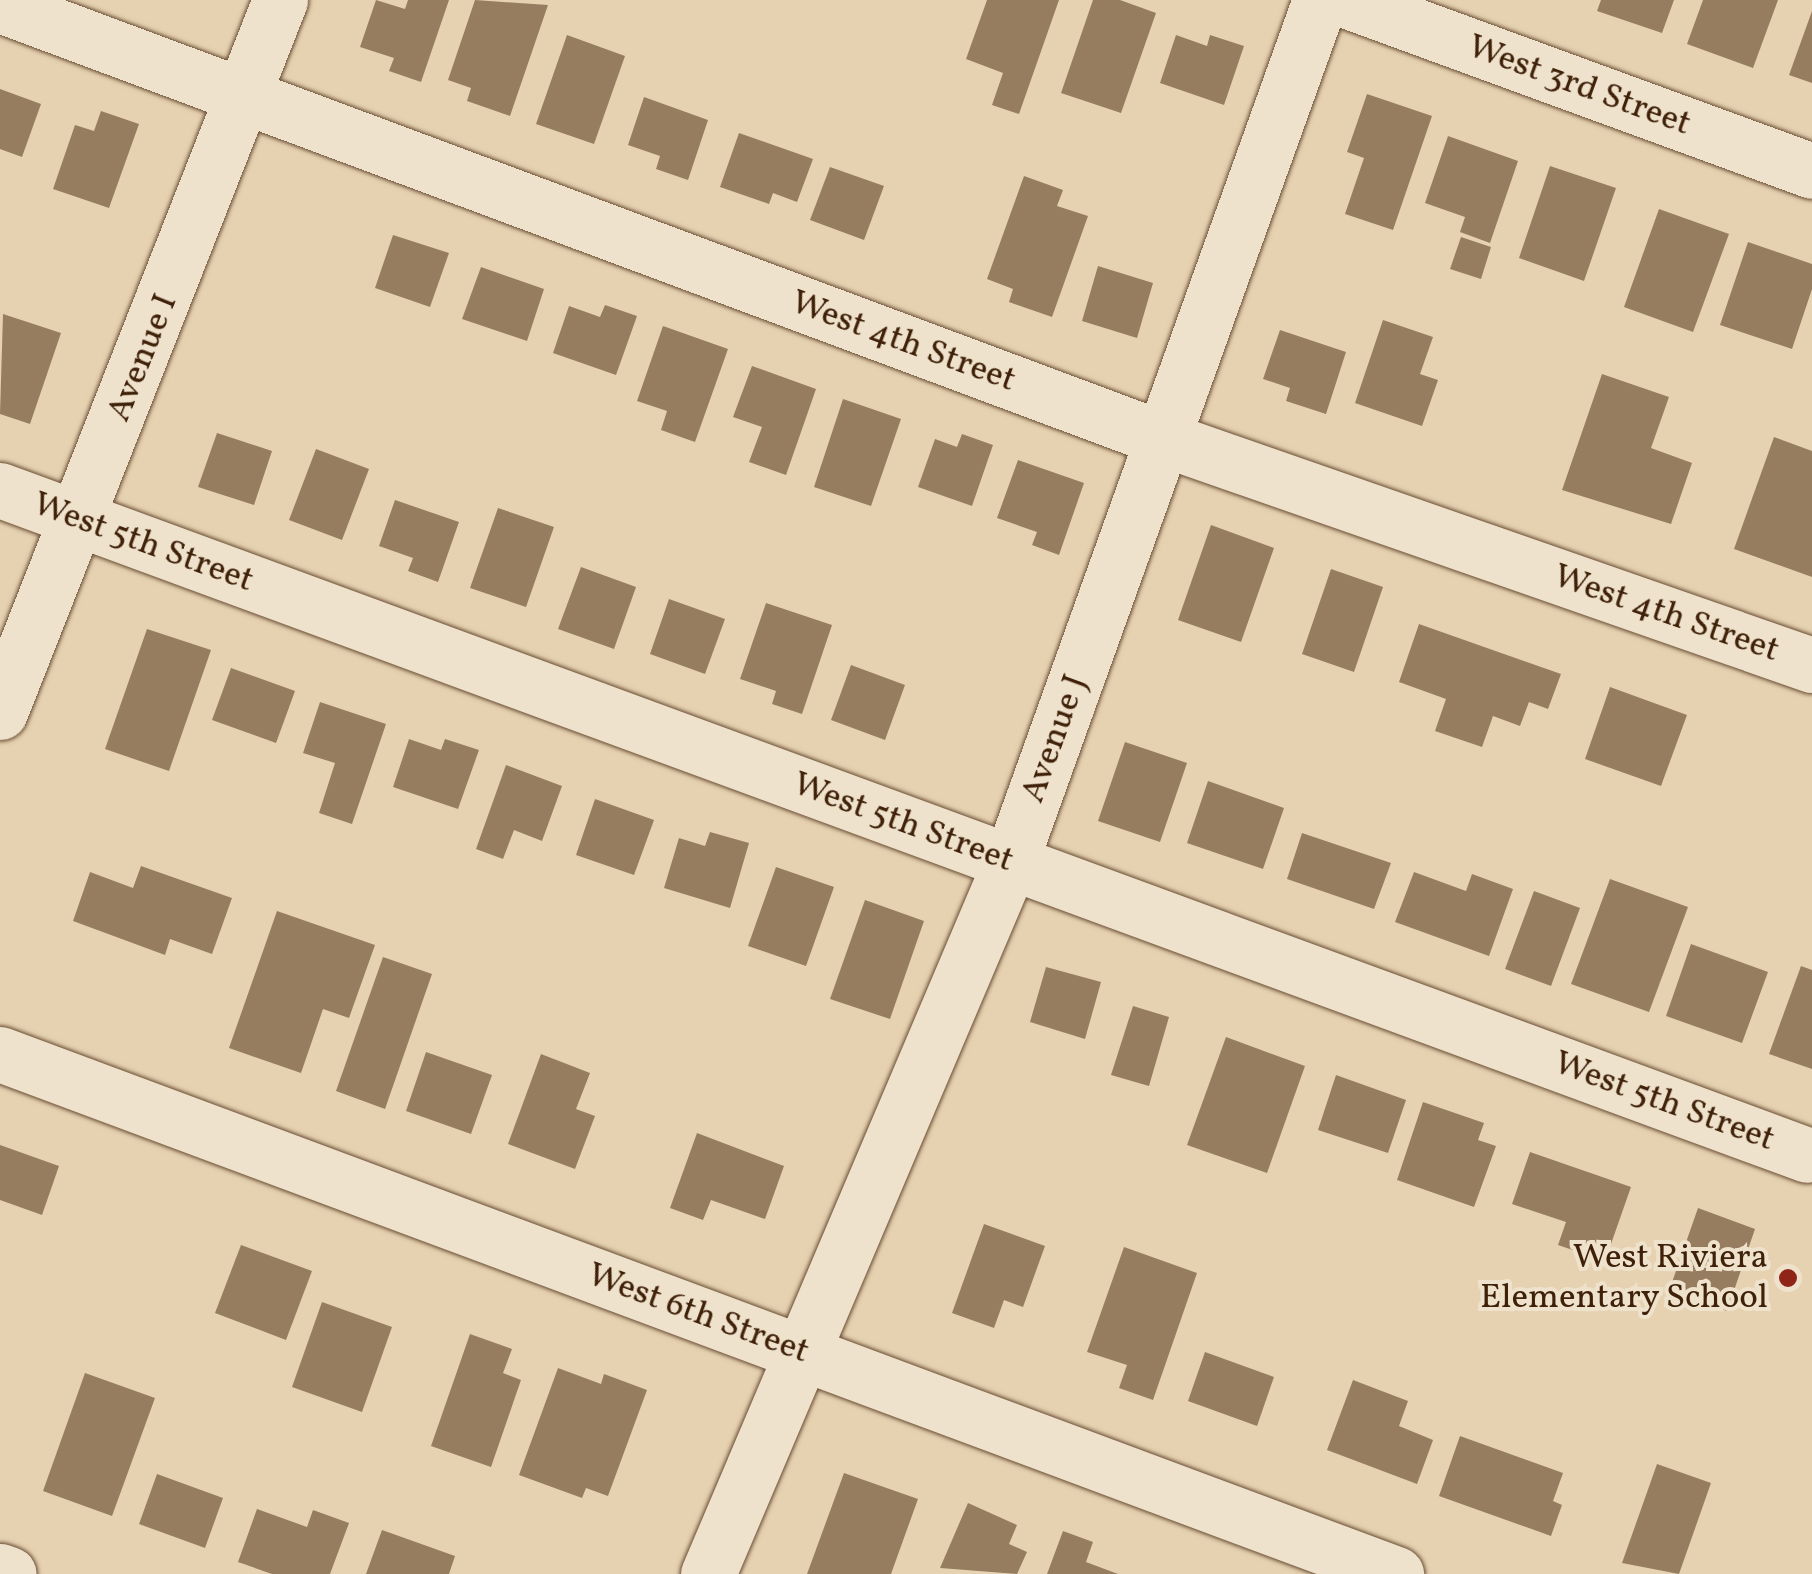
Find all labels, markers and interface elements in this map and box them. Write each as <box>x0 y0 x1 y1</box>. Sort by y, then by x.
street label: West 3rd Street <box>1462 26 1696 146</box>
street label: West 4th Street <box>785 282 1021 402</box>
street label: Avenue I <box>98 288 188 428</box>
street label: West 5th Street <box>27 484 259 602</box>
street label: West 4th Street <box>1548 556 1784 672</box>
street label: Avenue J <box>1013 669 1097 809</box>
street label: West 5th Street <box>787 764 1019 882</box>
street label: West 5th Street <box>1548 1043 1780 1161</box>
place label: West Riviera Elementary School <box>1479 1237 1768 1319</box>
street label: West 6th Street <box>581 1254 815 1374</box>
marker: West Riviera Elementary School <box>1777 1267 1799 1289</box>

